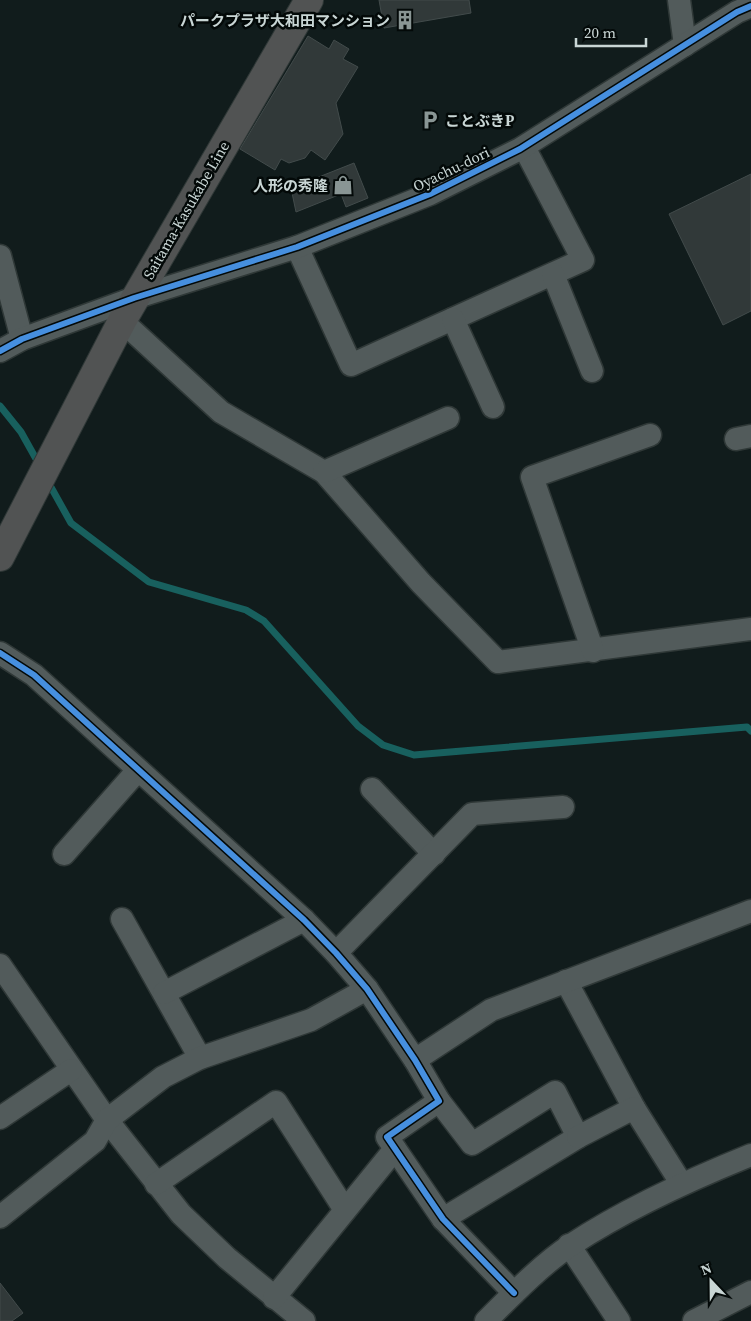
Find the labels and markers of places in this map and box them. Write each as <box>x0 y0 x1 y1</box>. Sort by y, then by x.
building icon: パークプラザ大和田マンション <box>394 9 416 31</box>
place label: パークプラザ大和田マンション <box>180 10 390 31</box>
parking icon: ことぶきP <box>419 109 441 131</box>
place label: ことぶきP <box>445 110 514 131</box>
shop icon: 人形の秀隆 <box>332 174 354 196</box>
place label: 人形の秀隆 <box>253 175 328 196</box>

